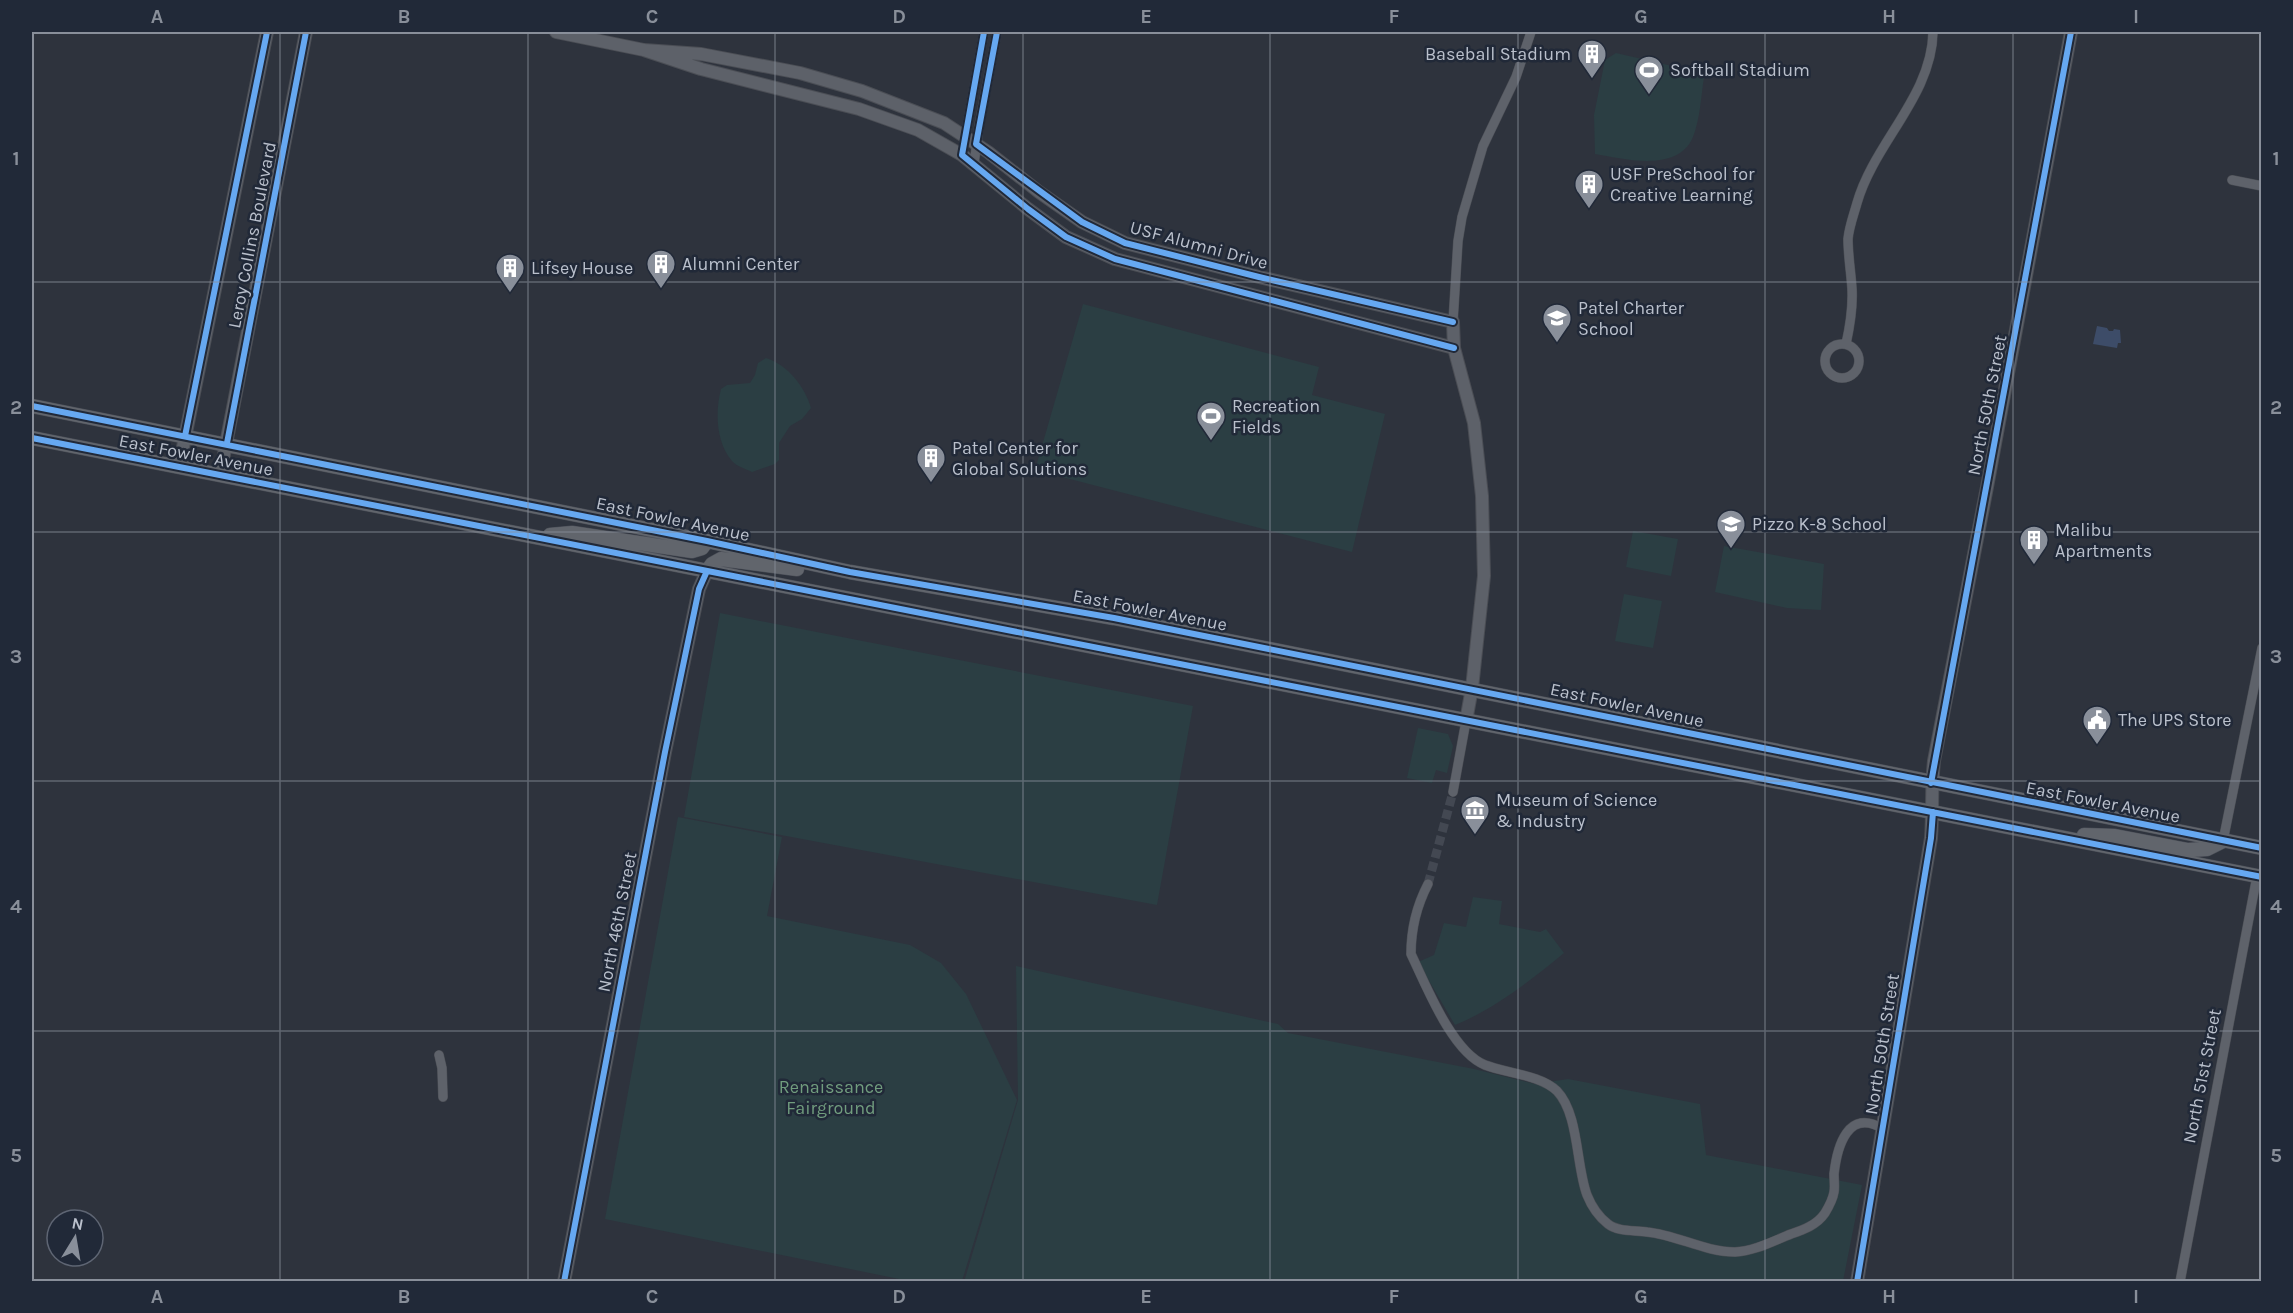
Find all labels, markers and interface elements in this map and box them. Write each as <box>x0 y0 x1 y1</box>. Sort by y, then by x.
text: A <box>151 5 164 28</box>
text: B <box>398 5 410 28</box>
text: C <box>646 5 658 28</box>
text: D <box>892 5 906 28</box>
text: E <box>1140 5 1152 28</box>
text: F <box>1389 5 1400 28</box>
text: G <box>1634 5 1648 28</box>
text: H <box>1882 5 1896 28</box>
text: I <box>2133 5 2139 28</box>
building icon: Baseball Stadium <box>1576 38 1608 80</box>
place label: Baseball Stadium <box>1425 43 1571 65</box>
sports icon: Softball Stadium <box>1633 54 1665 96</box>
place label: Softball Stadium <box>1670 59 1810 81</box>
street label: Leroy Collins Boulevard <box>223 140 281 330</box>
text: 1 <box>12 147 20 170</box>
text: 1 <box>2272 147 2280 170</box>
place label: USF PreSchool for Creative Learning <box>1610 163 1755 206</box>
building icon: USF PreSchool for Creative Learning <box>1573 168 1605 210</box>
street label: USF Alumni Drive <box>1128 216 1270 274</box>
building icon: Alumni Center <box>645 248 677 290</box>
building icon: Lifsey House <box>494 252 526 294</box>
place label: Alumni Center <box>682 253 800 275</box>
place label: Lifsey House <box>531 257 633 279</box>
place label: Patel Charter School <box>1578 297 1685 340</box>
school or university icon: Patel Charter School <box>1541 302 1573 344</box>
street label: North 50th Street <box>1963 333 2011 477</box>
place label: Recreation Fields <box>1232 395 1320 438</box>
text: 2 <box>10 396 22 419</box>
text: 2 <box>2270 396 2282 419</box>
sports icon: Recreation Fields <box>1195 400 1227 442</box>
street label: East Fowler Avenue <box>117 429 275 481</box>
place label: Patel Center for Global Solutions <box>952 437 1087 480</box>
building icon: Patel Center for Global Solutions <box>915 442 947 484</box>
street label: East Fowler Avenue <box>594 492 752 546</box>
school or university icon: Pizzo K-8 School <box>1715 508 1747 550</box>
place label: Pizzo K-8 School <box>1752 513 1887 535</box>
place label: Malibu Apartments <box>2055 519 2152 562</box>
building icon: Malibu Apartments <box>2018 524 2050 566</box>
street label: East Fowler Avenue <box>1071 584 1229 636</box>
text: 3 <box>10 645 22 668</box>
text: 3 <box>2270 645 2282 668</box>
street label: East Fowler Avenue <box>1548 678 1706 732</box>
public building icon: The UPS Store <box>2081 704 2113 746</box>
place label: The UPS Store <box>2118 709 2232 731</box>
street label: East Fowler Avenue <box>2024 776 2182 828</box>
place label: Museum of Science & Industry <box>1496 789 1657 832</box>
museum icon: Museum of Science & Industry <box>1459 794 1491 836</box>
street label: North 46th Street <box>593 850 641 994</box>
text: 4 <box>10 895 22 918</box>
text: 4 <box>2270 895 2282 918</box>
street label: North 50th Street <box>1860 972 1904 1116</box>
street label: North 51st Street <box>2178 1007 2226 1145</box>
park label: Renaissance Fairground <box>779 1076 883 1119</box>
text: 5 <box>10 1144 22 1167</box>
text: 5 <box>2270 1144 2282 1167</box>
north arrow <box>45 1208 105 1268</box>
text: N <box>70 1213 85 1234</box>
text: A <box>151 1285 164 1308</box>
text: B <box>398 1285 410 1308</box>
text: C <box>646 1285 658 1308</box>
text: D <box>892 1285 906 1308</box>
text: E <box>1140 1285 1152 1308</box>
text: F <box>1389 1285 1400 1308</box>
text: G <box>1634 1285 1648 1308</box>
text: H <box>1882 1285 1896 1308</box>
text: I <box>2133 1285 2139 1308</box>

